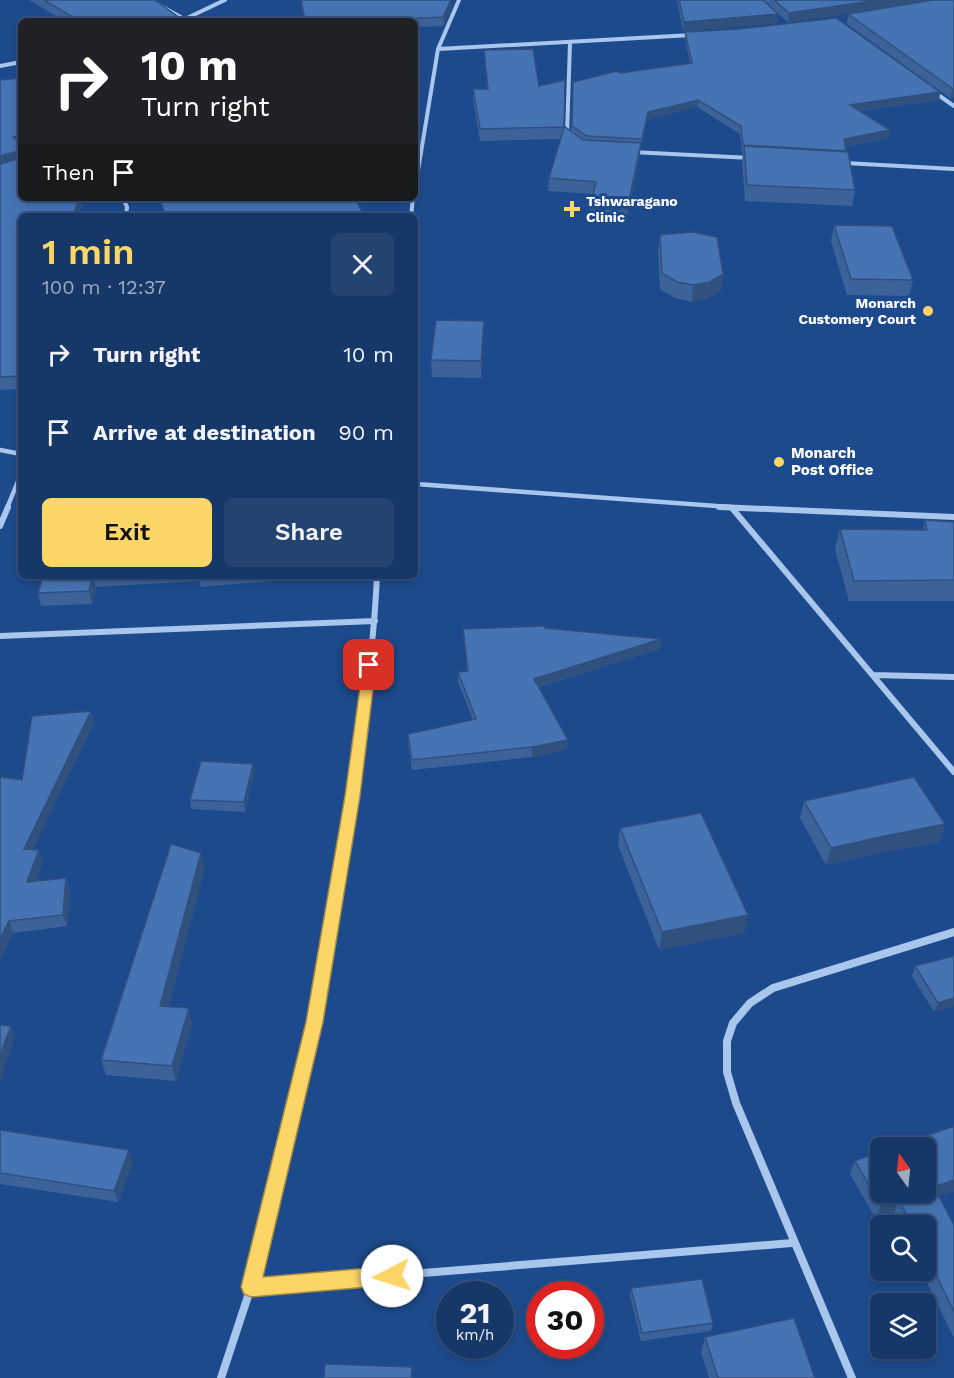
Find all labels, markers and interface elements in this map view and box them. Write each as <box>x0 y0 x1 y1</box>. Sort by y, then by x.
text: 10 m <box>141 41 238 90</box>
icon: right <box>42 42 120 120</box>
text: Turn right <box>141 91 270 123</box>
icon: arrive <box>107 156 140 189</box>
text: Then <box>42 160 95 185</box>
place label: Tshwaragano Clinic <box>586 193 678 225</box>
marker: Tshwaragano Clinic <box>563 200 581 218</box>
text: 1 min <box>42 231 134 273</box>
button: close <box>331 233 394 296</box>
text: 100 m · 12:37 <box>42 275 166 299</box>
place label: Monarch Customery Court <box>798 295 916 327</box>
marker: Monarch Customery Court <box>921 304 935 318</box>
icon: right <box>42 338 75 371</box>
text: Turn right <box>93 342 200 367</box>
text: 10 m <box>343 342 394 367</box>
icon: arrive <box>42 416 75 449</box>
text: Arrive at destination <box>93 420 316 445</box>
text: 90 m <box>338 420 394 445</box>
place label: Monarch Post Office <box>791 444 874 479</box>
marker: Monarch Post Office <box>772 455 786 469</box>
button: Exit <box>42 498 212 567</box>
button: Share <box>224 498 394 567</box>
pin <box>343 639 394 690</box>
icon: arrive <box>352 648 385 681</box>
north arrow <box>870 1137 936 1203</box>
map controls <box>870 1137 936 1359</box>
button: search <box>870 1215 936 1281</box>
position arrow <box>360 1244 424 1308</box>
speed limit sign: 30 <box>526 1281 604 1359</box>
button: layers <box>870 1293 936 1359</box>
text: 21 <box>460 1295 490 1330</box>
text: km/h <box>456 1326 494 1344</box>

